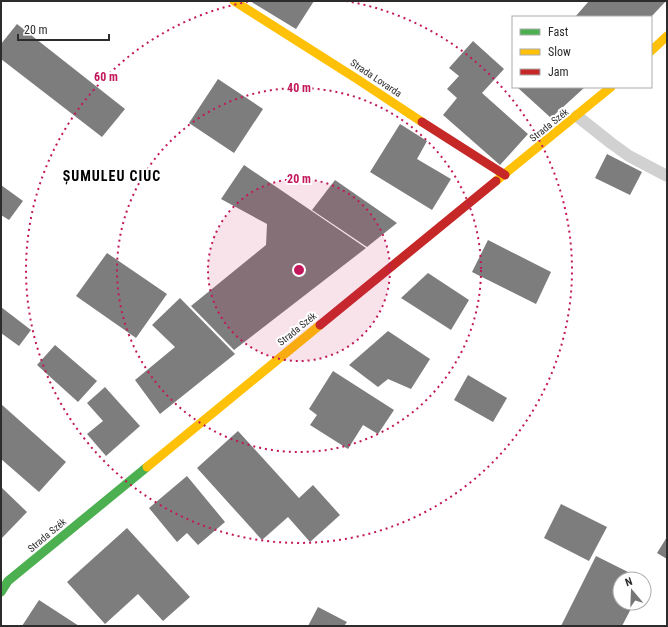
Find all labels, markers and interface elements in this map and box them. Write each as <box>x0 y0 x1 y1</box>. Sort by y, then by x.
scale bar <box>18 16 109 42</box>
legend <box>512 16 652 88</box>
text: 20 m <box>24 23 48 37</box>
text: Fast <box>548 25 569 39</box>
text: Slow <box>548 45 571 59</box>
street label: Strada Lovarda <box>348 57 404 99</box>
text: Jam <box>548 65 569 79</box>
text: 60 m <box>94 70 118 84</box>
text: 40 m <box>287 81 311 95</box>
street label: Strada Szék <box>527 106 571 144</box>
district label: ȘUMULEU CIUC <box>63 168 161 185</box>
text: 20 m <box>287 172 311 186</box>
centre of rings <box>292 263 306 277</box>
street label: Strada Szék <box>275 310 319 348</box>
street label: Strada Szék <box>26 516 69 554</box>
north arrow <box>612 571 652 611</box>
text: N <box>624 575 634 589</box>

